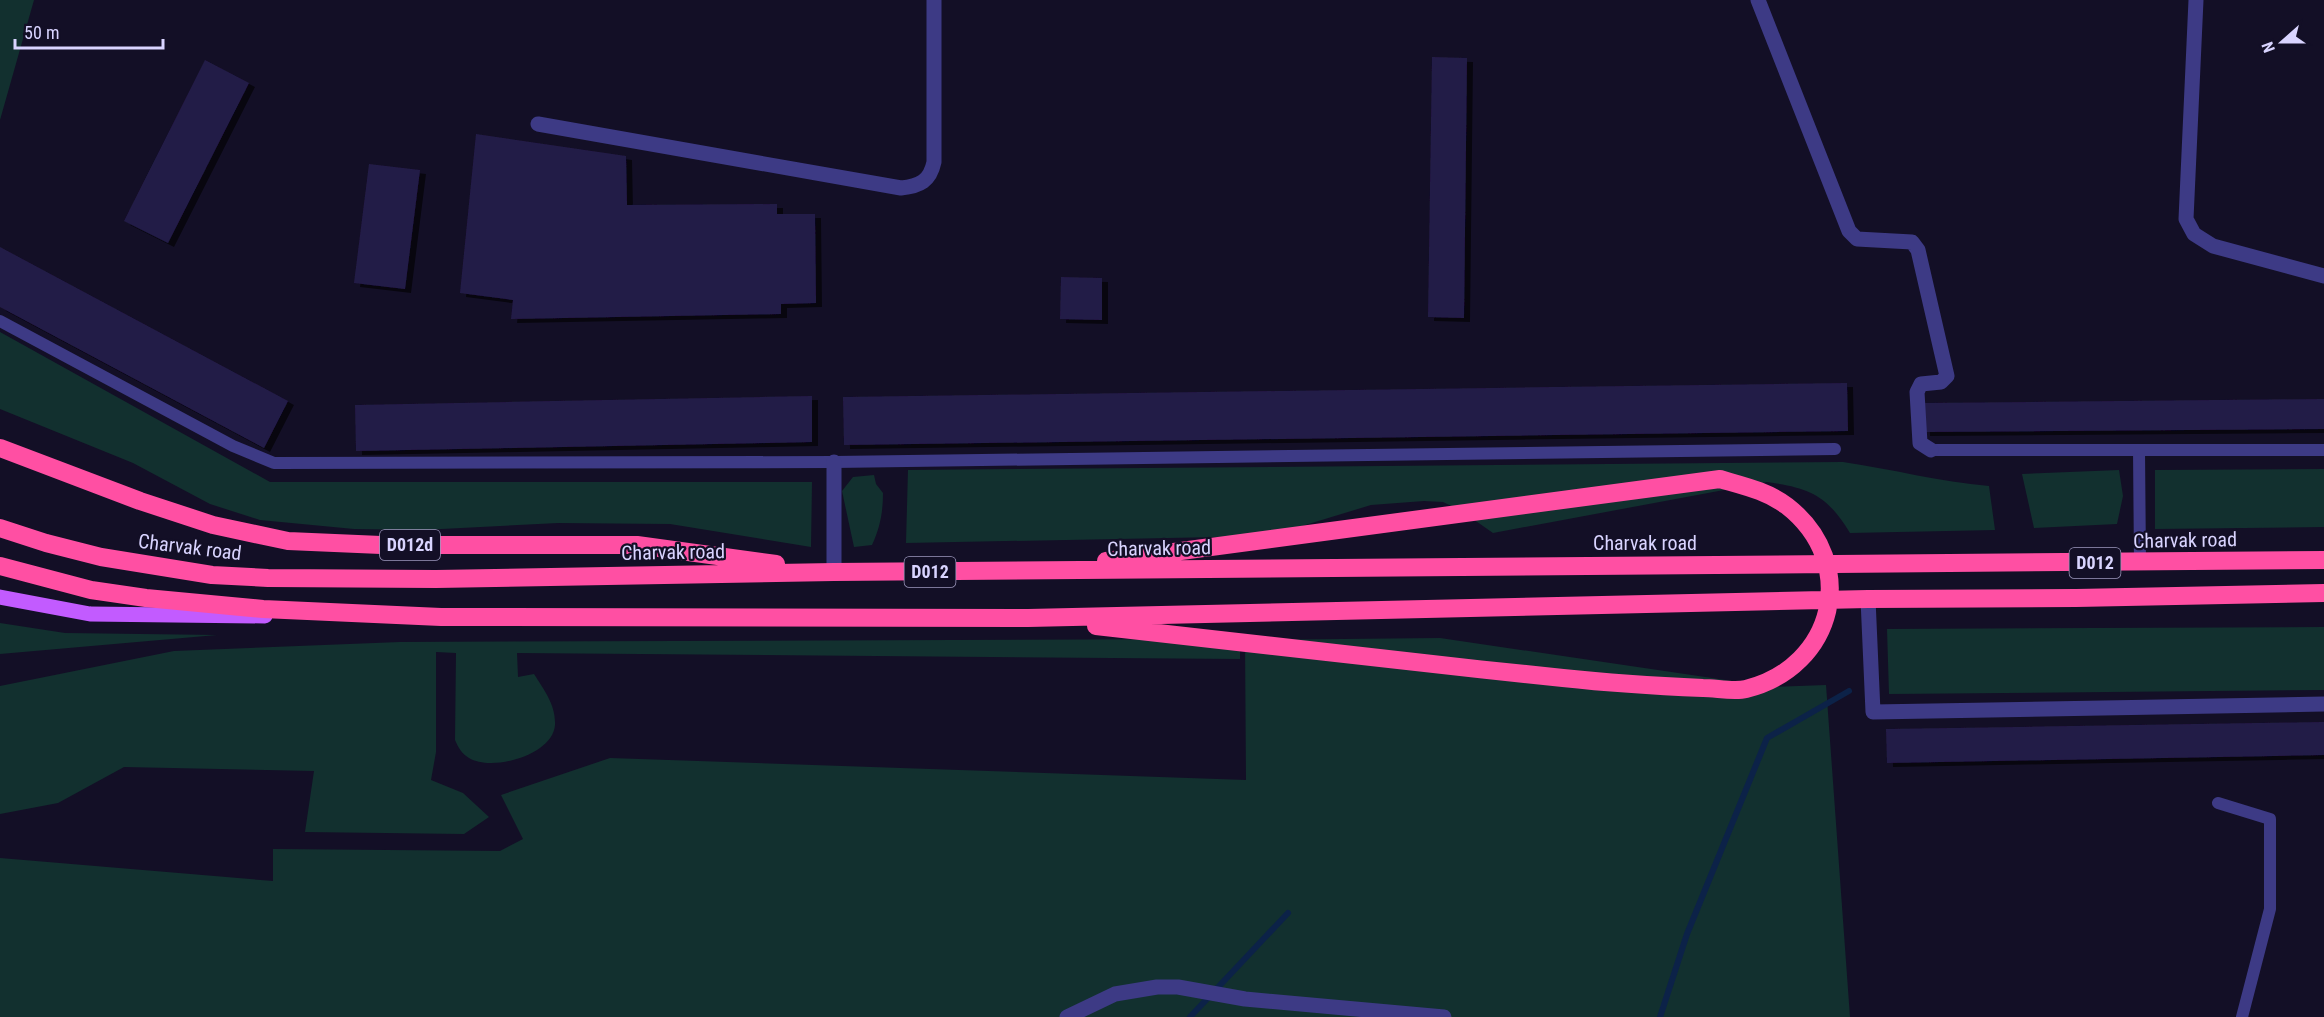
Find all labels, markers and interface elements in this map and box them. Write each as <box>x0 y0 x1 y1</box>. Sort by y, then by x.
scale bar <box>15 12 164 50</box>
north arrow <box>2252 12 2312 72</box>
text: 50 m <box>24 22 59 43</box>
text: N <box>2258 39 2279 55</box>
street label: Charvak road <box>2133 527 2237 553</box>
street label: Charvak road <box>137 529 243 565</box>
road number: D012d <box>380 530 440 560</box>
street label: Charvak road <box>1593 531 1697 555</box>
street label: Charvak road <box>1107 535 1211 561</box>
street label: Charvak road <box>621 539 725 565</box>
road number: D012 <box>2070 548 2120 578</box>
road number: D012 <box>904 557 956 587</box>

